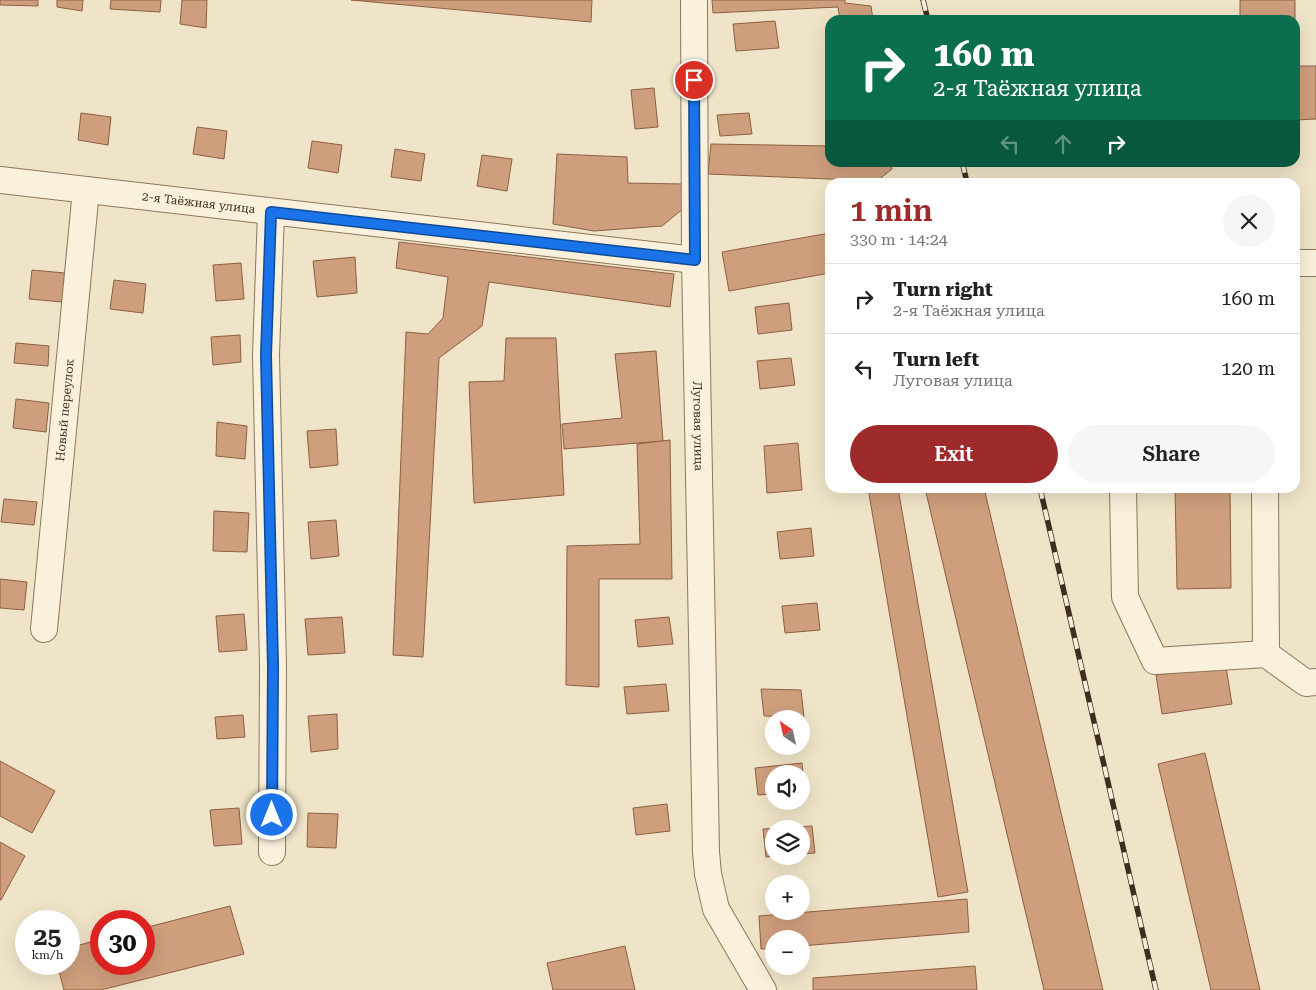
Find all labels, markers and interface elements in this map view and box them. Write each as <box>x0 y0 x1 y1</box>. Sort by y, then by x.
text: 160 m <box>933 34 1034 75</box>
icon: right <box>850 35 915 100</box>
pin <box>673 59 715 101</box>
icon: arrive <box>680 66 708 94</box>
text: 2-я Таёжная улица <box>933 76 1142 101</box>
icon: left <box>996 130 1024 158</box>
icon: ahead <box>1049 130 1077 158</box>
icon: right <box>1102 130 1130 158</box>
street label: 2-я Таёжная улица <box>141 189 257 216</box>
text: 1 min <box>850 193 933 228</box>
button: close <box>1223 195 1275 247</box>
text: 330 m · 14:24 <box>850 230 948 249</box>
text: Turn right <box>893 278 993 301</box>
icon: right <box>850 285 878 313</box>
text: 160 m <box>1221 287 1275 310</box>
text: 2-я Таёжная улица <box>893 301 1045 320</box>
text: Turn left <box>893 348 979 371</box>
icon: left <box>850 355 878 383</box>
text: 120 m <box>1221 357 1275 380</box>
street label: Новый переулок <box>53 358 77 462</box>
text: Луговая улица <box>893 371 1013 390</box>
street label: Луговая улица <box>690 381 706 471</box>
button: Exit <box>850 425 1058 483</box>
button: Share <box>1068 425 1275 483</box>
north arrow <box>765 710 810 755</box>
map controls <box>765 710 810 975</box>
button: sound <box>765 765 810 810</box>
position arrow <box>245 788 297 840</box>
button: layers <box>765 820 810 865</box>
button: + <box>765 875 810 920</box>
speed limit sign: 30 <box>90 910 155 975</box>
text: 25 <box>33 922 62 951</box>
button: − <box>765 930 810 975</box>
text: km/h <box>31 948 64 962</box>

